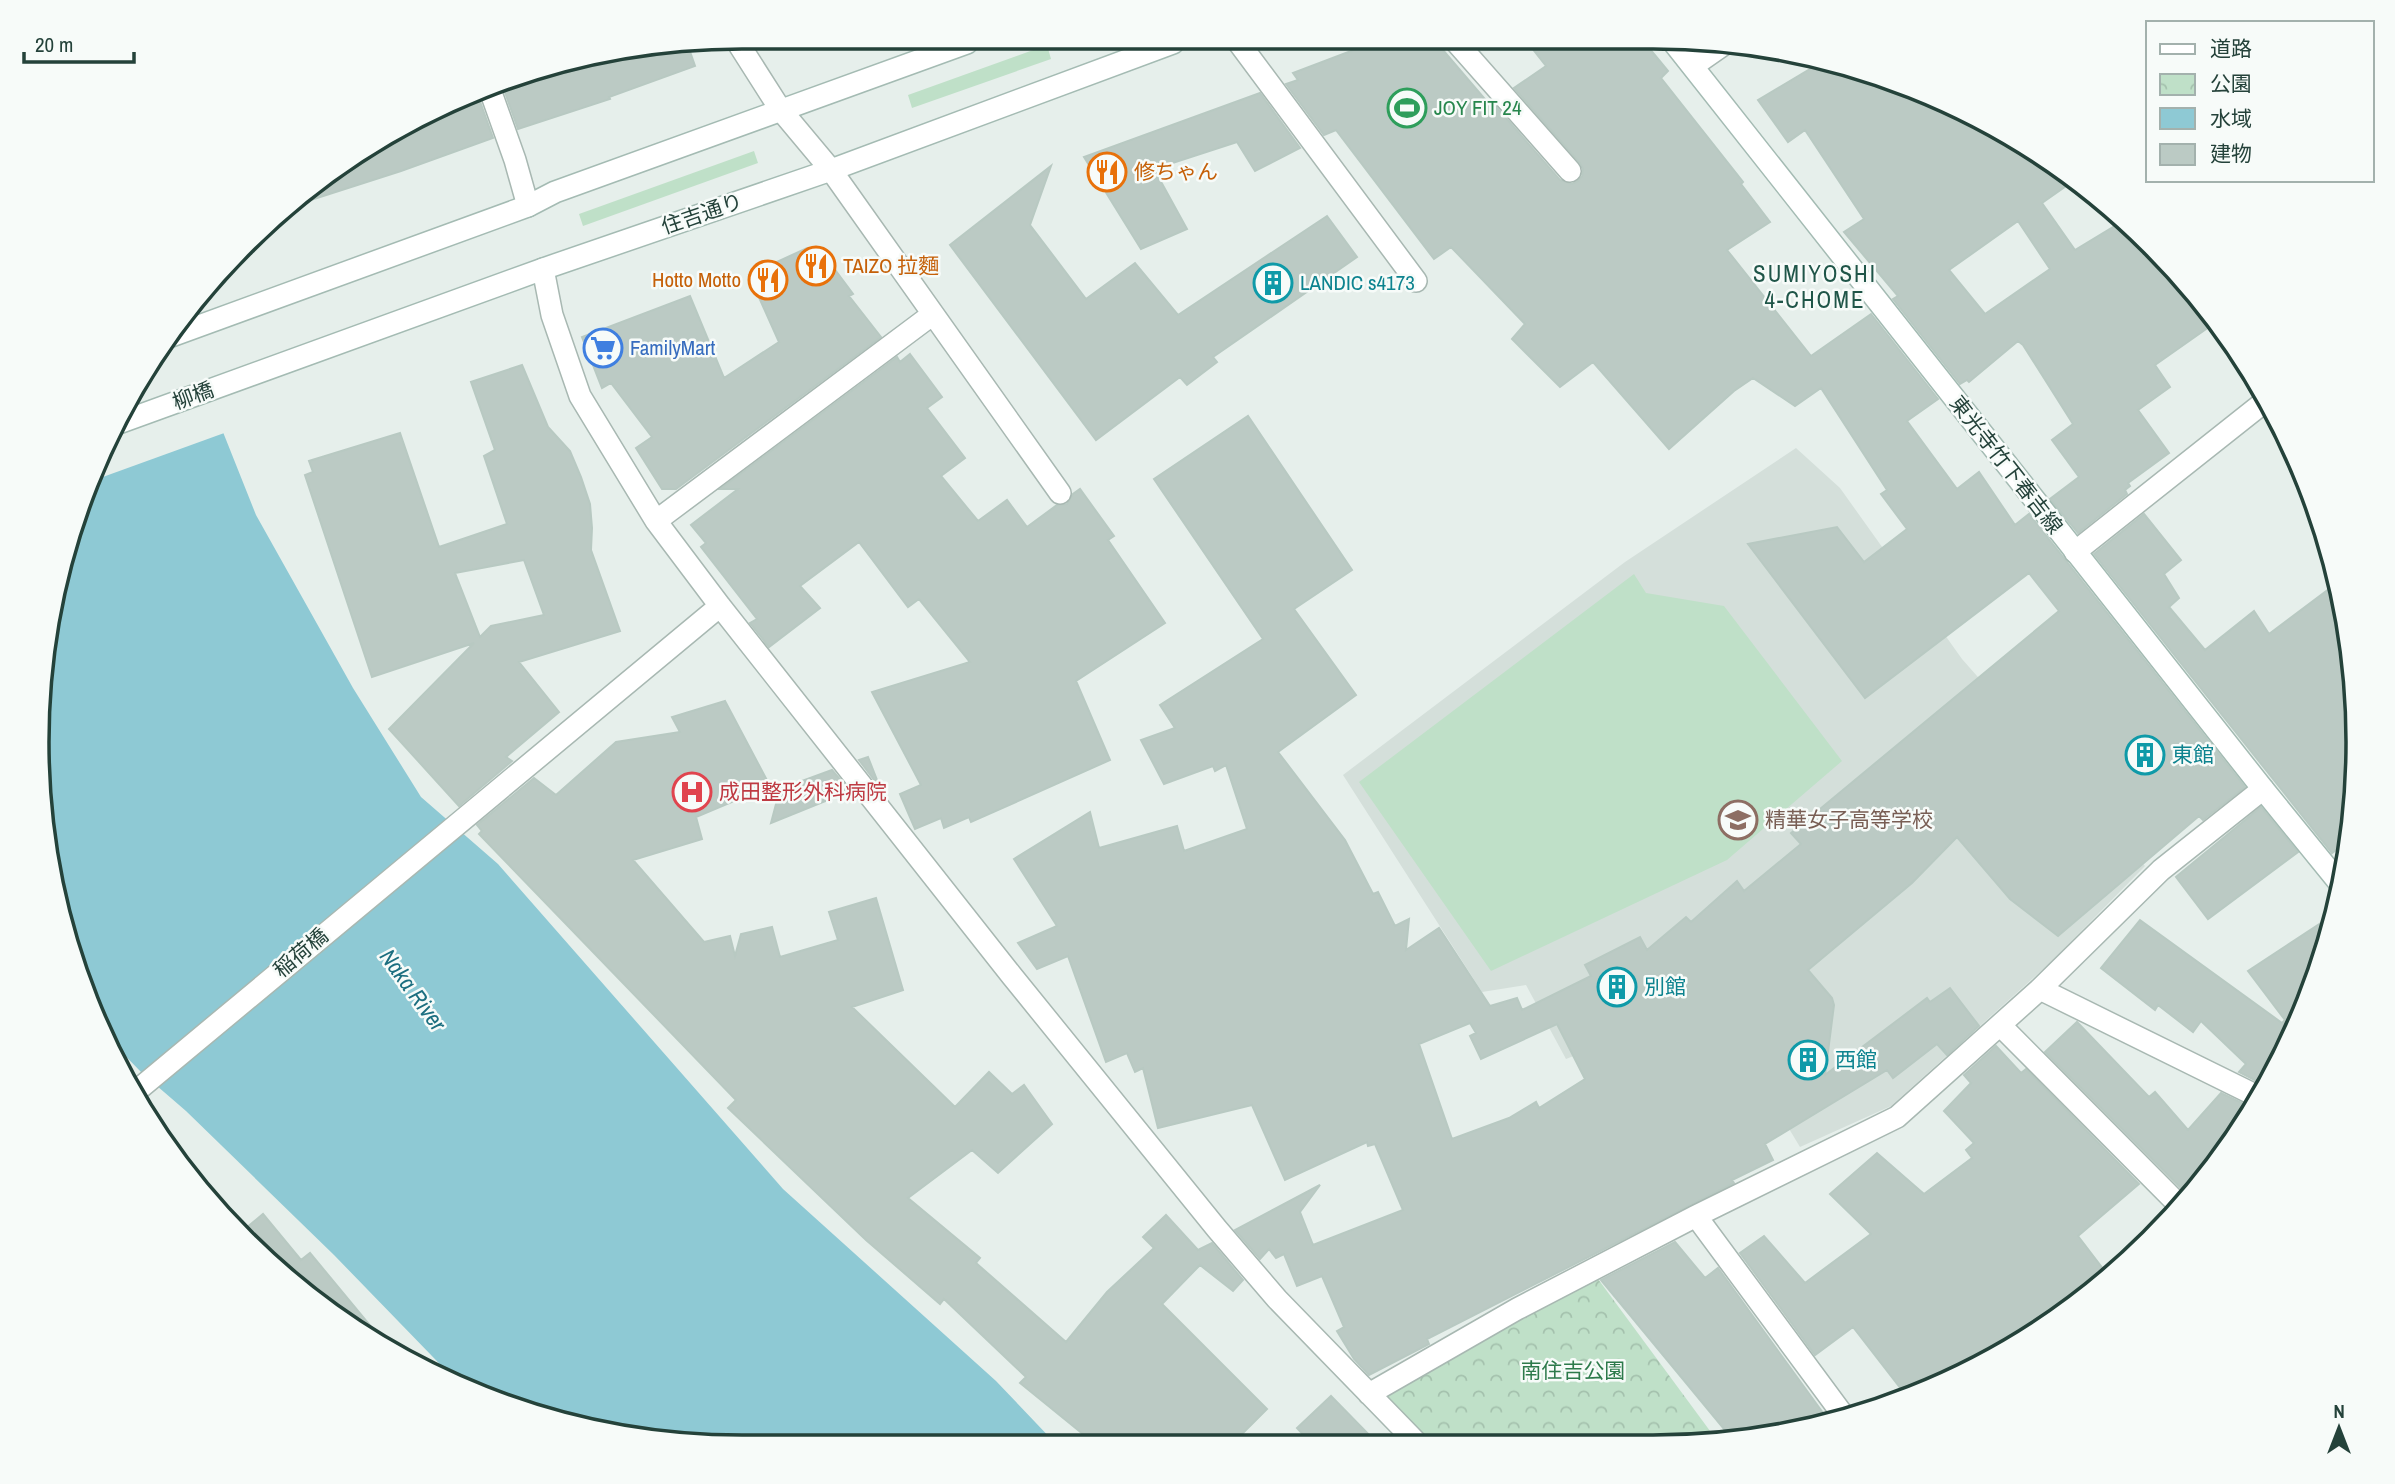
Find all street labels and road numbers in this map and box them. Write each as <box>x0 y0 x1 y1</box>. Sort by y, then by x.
street label: 住吉通り <box>657 186 746 241</box>
street label: 柳橋 <box>168 375 218 416</box>
street label: 東光寺竹下春吉線 <box>1943 390 2070 540</box>
street label: 稲荷橋 <box>267 921 334 984</box>

